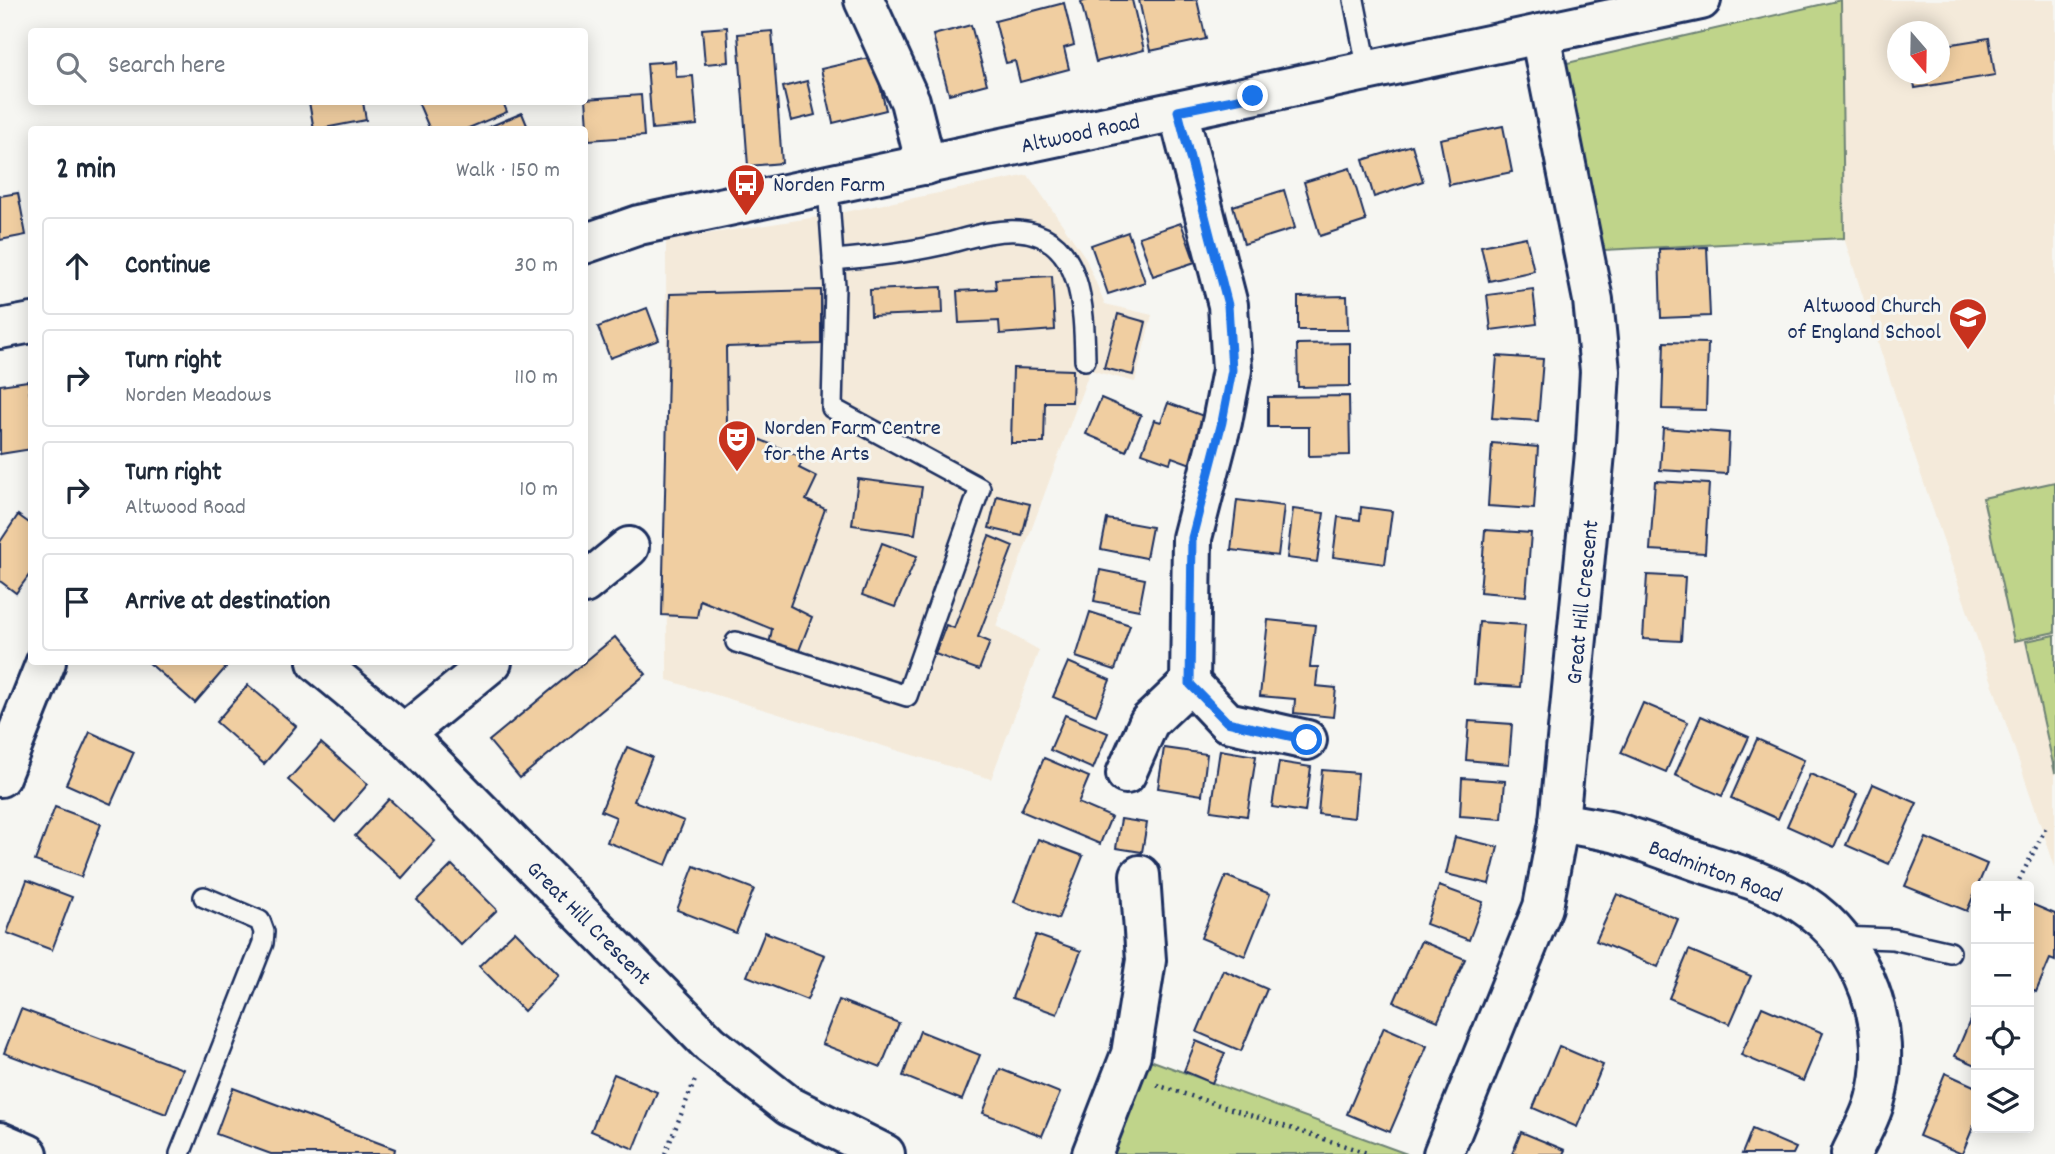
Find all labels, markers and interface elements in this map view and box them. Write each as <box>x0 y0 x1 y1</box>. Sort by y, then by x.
north arrow <box>1887 21 1950 84</box>
search box <box>28 28 588 105</box>
icon: search <box>52 48 90 86</box>
text: Search here <box>108 48 226 85</box>
route end <box>1237 80 1268 111</box>
street label: Altwood Road <box>1018 107 1143 164</box>
text: 2 min <box>56 150 116 193</box>
text: Walk · 150 m <box>456 155 560 188</box>
bus stop icon: Norden Farm <box>725 162 767 217</box>
place label: Norden Farm <box>773 170 885 203</box>
icon: ahead <box>58 247 96 285</box>
text: Continue <box>125 248 210 285</box>
text: 30 m <box>514 250 558 283</box>
place label: Altwood Church of England School <box>1787 291 1942 350</box>
school or university icon: Altwood Church of England School <box>1947 296 1989 351</box>
text: Turn right <box>125 343 222 380</box>
icon: right <box>58 359 96 397</box>
text: 110 m <box>514 362 558 395</box>
text: Norden Meadows <box>125 380 272 413</box>
place label: Norden Farm Centre for the Arts <box>764 413 941 472</box>
theatre icon: Norden Farm Centre for the Arts <box>716 418 758 473</box>
text: Turn right <box>125 455 222 492</box>
icon: right <box>58 471 96 509</box>
text: 10 m <box>519 474 558 507</box>
text: Altwood Road <box>125 492 246 525</box>
street label: Great Hill Crescent <box>1559 518 1610 686</box>
icon: arrive <box>58 583 96 621</box>
text: Arrive at destination <box>125 584 330 621</box>
route start <box>1291 724 1322 755</box>
street label: Badminton Road <box>1643 833 1786 914</box>
street label: Great Hill Crescent <box>517 854 658 995</box>
map controls <box>1971 881 2034 1133</box>
button: + <box>1971 881 2034 944</box>
button: − <box>1971 944 2034 1007</box>
button: locate <box>1971 1007 2034 1070</box>
button: layers <box>1971 1070 2034 1133</box>

